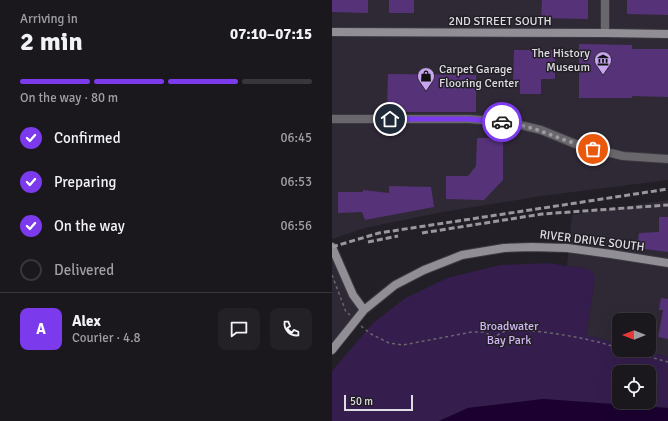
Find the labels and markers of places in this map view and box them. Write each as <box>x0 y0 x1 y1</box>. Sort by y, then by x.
place label: The History Museum <box>532 46 590 75</box>
museum icon: The History Museum <box>593 50 613 75</box>
place label: Carpet Garage Flooring Center <box>439 62 519 91</box>
shop icon: Carpet Garage Flooring Center <box>416 66 436 91</box>
pin <box>373 102 407 136</box>
pin <box>576 132 610 166</box>

